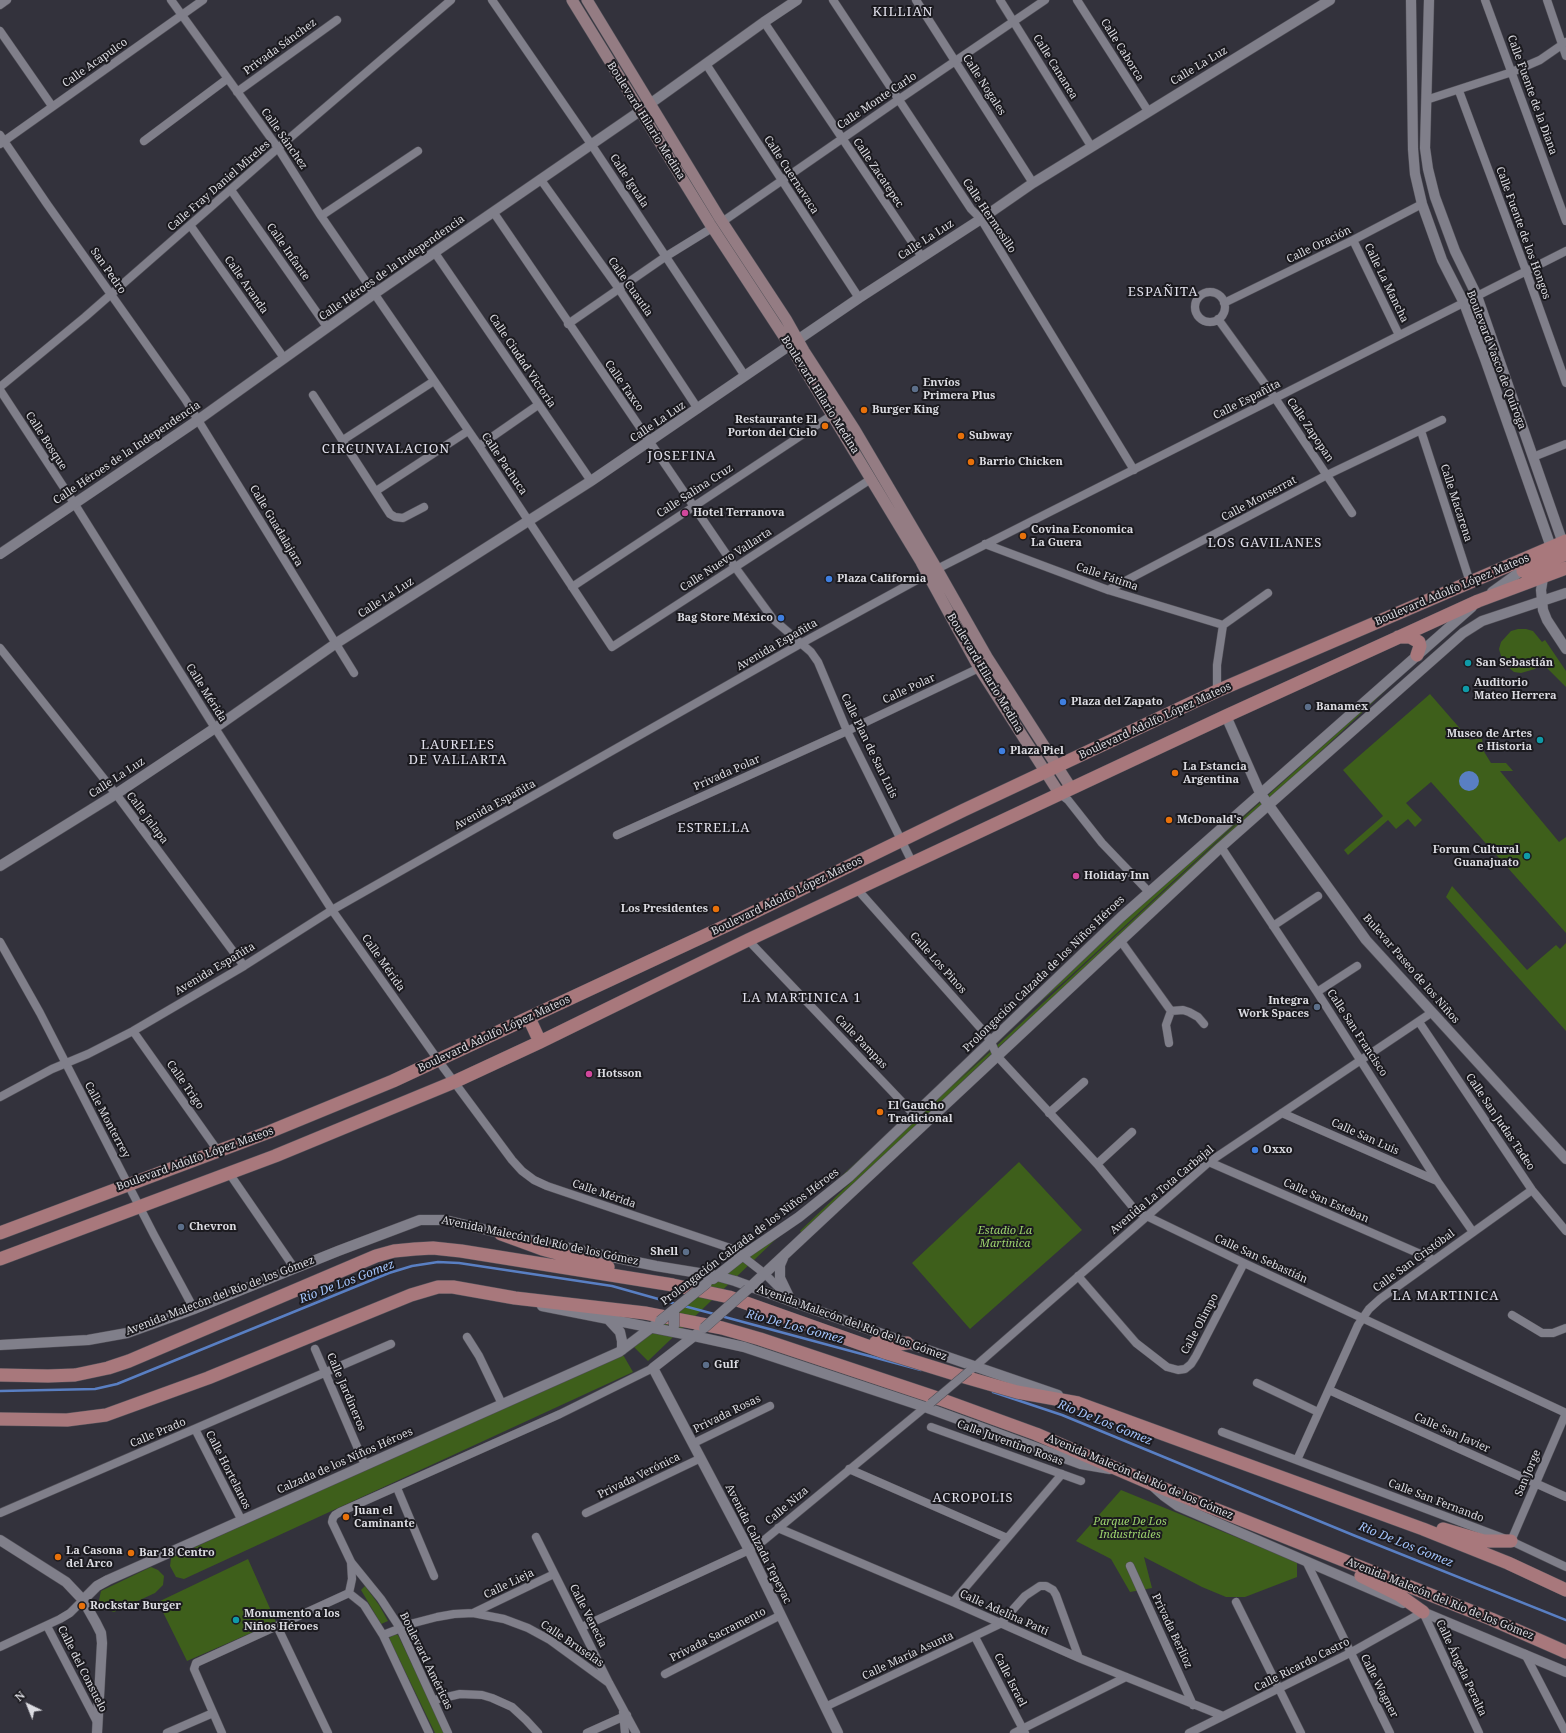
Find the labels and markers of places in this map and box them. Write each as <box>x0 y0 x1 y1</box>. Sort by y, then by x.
place label: Envíos Primera Plus <box>923 376 995 402</box>
marker: Envíos Primera Plus <box>910 384 920 394</box>
place label: Burger King <box>872 403 939 417</box>
marker: Burger King <box>859 405 869 415</box>
place label: Restaurante El Porton del Cielo <box>728 413 817 439</box>
marker: Restaurante El Porton del Cielo <box>820 421 830 431</box>
place label: Subway <box>969 429 1012 443</box>
marker: Subway <box>956 431 966 441</box>
place label: Barrio Chicken <box>979 455 1063 469</box>
marker: Barrio Chicken <box>966 457 976 467</box>
place label: Hotel Terranova <box>693 506 785 520</box>
marker: Hotel Terranova <box>680 508 690 518</box>
place label: Covina Economica La Guera <box>1031 523 1133 549</box>
marker: Covina Economica La Guera <box>1018 531 1028 541</box>
place label: Plaza California <box>837 572 926 586</box>
marker: Plaza California <box>824 574 834 584</box>
place label: Bag Store México <box>677 611 773 625</box>
marker: Bag Store México <box>776 613 786 623</box>
place label: San Sebastián <box>1476 656 1553 670</box>
marker: San Sebastián <box>1463 658 1473 668</box>
place label: Auditorio Mateo Herrera <box>1474 676 1557 702</box>
marker: Auditorio Mateo Herrera <box>1461 684 1471 694</box>
place label: Plaza del Zapato <box>1071 695 1163 709</box>
marker: Plaza del Zapato <box>1058 697 1068 707</box>
place label: Banamex <box>1316 700 1368 714</box>
marker: Banamex <box>1303 702 1313 712</box>
place label: Museo de Artes e Historia <box>1447 727 1532 753</box>
marker: Museo de Artes e Historia <box>1535 735 1545 745</box>
place label: Plaza Piel <box>1010 744 1064 758</box>
marker: Plaza Piel <box>997 746 1007 756</box>
place label: La Estancia Argentina <box>1183 760 1247 786</box>
marker: La Estancia Argentina <box>1170 768 1180 778</box>
place label: McDonald's <box>1177 813 1242 827</box>
marker: McDonald's <box>1164 815 1174 825</box>
place label: Forum Cultural Guanajuato <box>1433 843 1519 869</box>
marker: Forum Cultural Guanajuato <box>1522 851 1532 861</box>
place label: Holiday Inn <box>1084 869 1149 883</box>
marker: Holiday Inn <box>1071 871 1081 881</box>
place label: Los Presidentes <box>621 902 708 916</box>
marker: Los Presidentes <box>711 904 721 914</box>
place label: Integra Work Spaces <box>1238 994 1309 1020</box>
marker: Integra Work Spaces <box>1312 1002 1322 1012</box>
place label: Hotsson <box>597 1067 642 1081</box>
marker: Hotsson <box>584 1069 594 1079</box>
place label: El Gaucho Tradicional <box>888 1099 953 1125</box>
marker: El Gaucho Tradicional <box>875 1107 885 1117</box>
place label: Oxxo <box>1263 1143 1293 1157</box>
marker: Oxxo <box>1250 1145 1260 1155</box>
place label: Chevron <box>189 1220 236 1234</box>
marker: Chevron <box>176 1222 186 1232</box>
place label: Shell <box>650 1245 678 1259</box>
marker: Shell <box>681 1247 691 1257</box>
place label: Gulf <box>714 1358 738 1372</box>
marker: Gulf <box>701 1360 711 1370</box>
place label: Juan el Caminante <box>354 1504 415 1530</box>
marker: Juan el Caminante <box>341 1512 351 1522</box>
place label: La Casona del Arco <box>66 1544 123 1570</box>
place label: Bar 18 Centro <box>139 1546 215 1560</box>
marker: Bar 18 Centro <box>126 1548 136 1558</box>
marker: La Casona del Arco <box>53 1552 63 1562</box>
place label: Rockstar Burger <box>90 1599 181 1613</box>
marker: Rockstar Burger <box>77 1601 87 1611</box>
place label: Monumento a los Niños Héroes <box>244 1607 340 1633</box>
marker: Monumento a los Niños Héroes <box>231 1615 241 1625</box>

